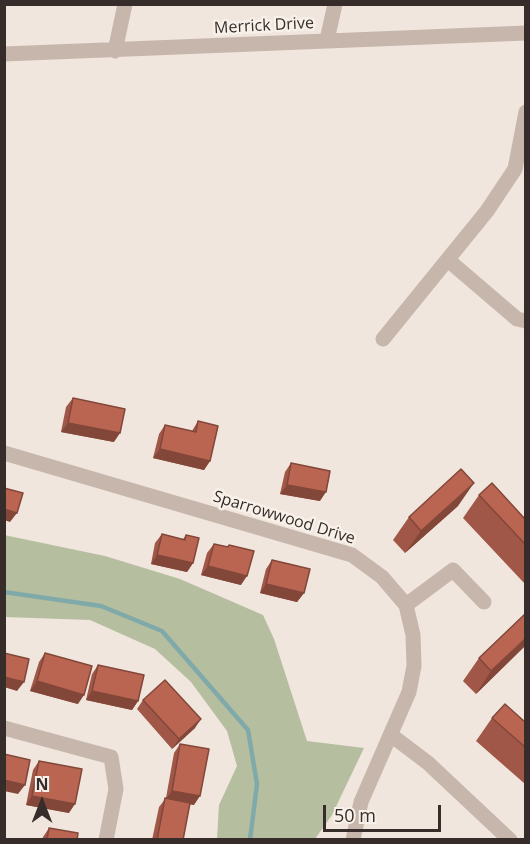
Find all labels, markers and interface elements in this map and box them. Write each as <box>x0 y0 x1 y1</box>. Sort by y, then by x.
street label: Merrick Drive <box>214 14 314 38</box>
street label: Sparrowwood Drive <box>211 487 357 549</box>
north arrow <box>12 772 72 832</box>
text: N <box>35 773 49 795</box>
scale bar <box>326 793 444 831</box>
text: 50 m <box>334 803 376 827</box>

